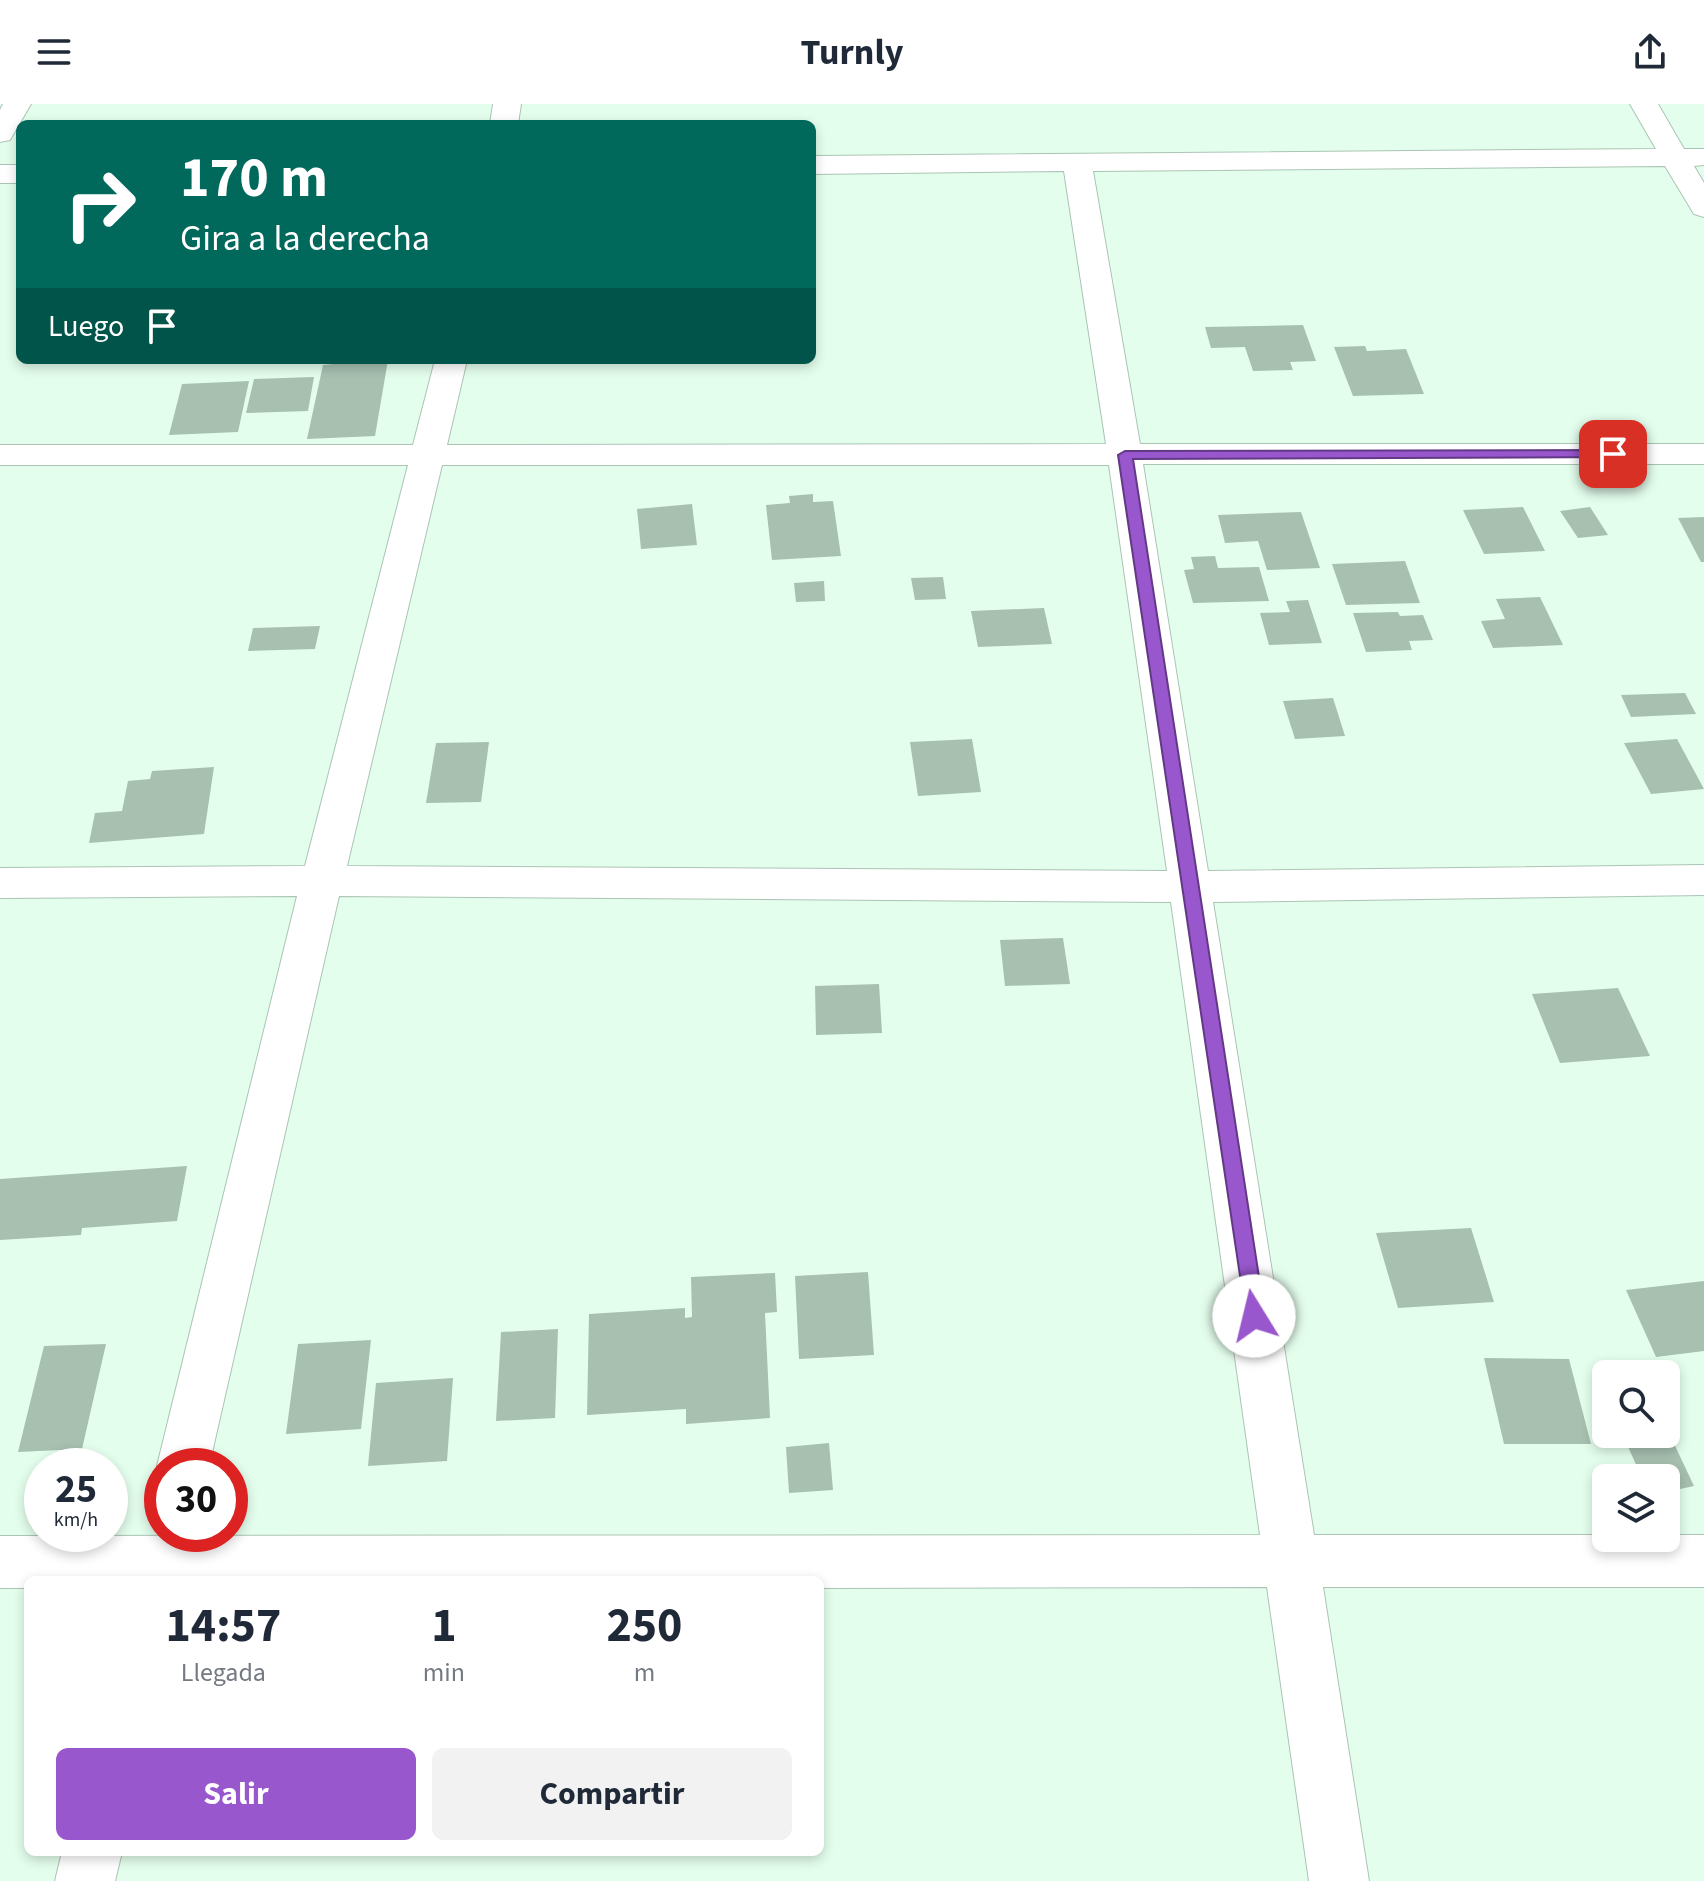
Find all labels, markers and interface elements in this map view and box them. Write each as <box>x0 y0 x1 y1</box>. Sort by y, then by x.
text: Turnly <box>801 27 903 78</box>
icon: menu <box>32 30 76 74</box>
icon: share <box>1628 30 1672 74</box>
text: 170 m <box>180 139 328 218</box>
icon: right <box>48 152 152 256</box>
text: Gira a la derecha <box>180 213 430 264</box>
icon: arrive <box>140 304 184 348</box>
text: Luego <box>48 305 124 348</box>
pin <box>1579 420 1647 488</box>
icon: arrive <box>1591 432 1635 476</box>
position arrow <box>1212 1274 1296 1358</box>
map controls <box>1592 1360 1680 1552</box>
button: search <box>1592 1360 1680 1448</box>
speed limit sign: 30 <box>144 1448 248 1552</box>
text: 25 <box>55 1461 97 1518</box>
button: layers <box>1592 1464 1680 1552</box>
text: km/h <box>54 1506 98 1534</box>
text: 14:57 <box>165 1592 281 1660</box>
text: 1 <box>431 1592 457 1660</box>
text: 250 <box>606 1592 682 1660</box>
text: Llegada <box>181 1654 266 1691</box>
text: min <box>423 1654 465 1691</box>
text: m <box>634 1654 655 1691</box>
button: Salir <box>56 1748 416 1840</box>
button: Compartir <box>432 1748 792 1840</box>

